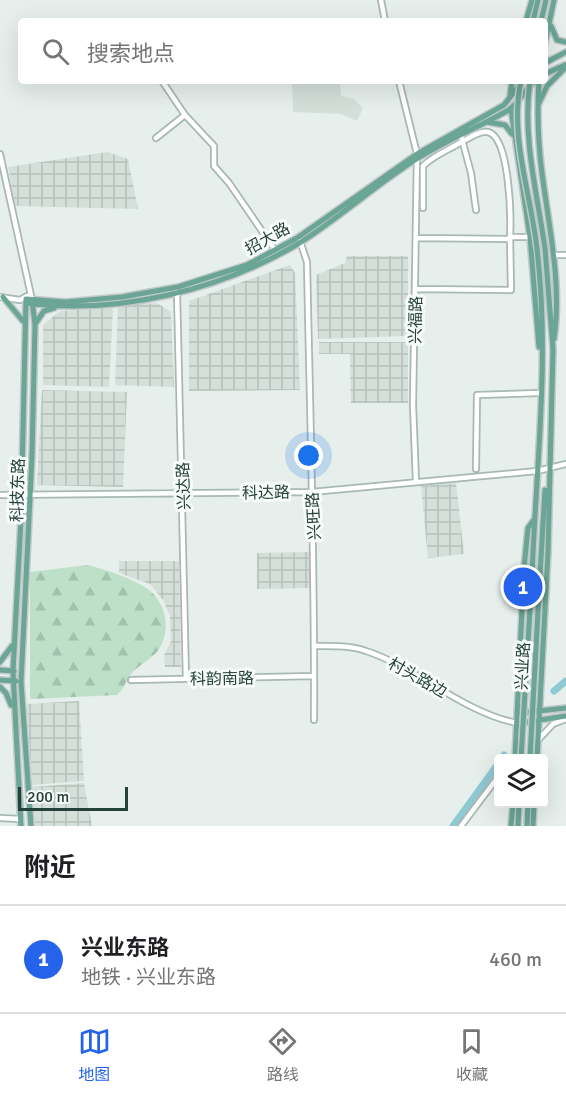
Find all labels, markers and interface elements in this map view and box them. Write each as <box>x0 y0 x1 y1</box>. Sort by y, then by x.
search box <box>18 18 548 84</box>
icon: search <box>39 35 72 68</box>
text: 搜索地点 <box>87 40 175 67</box>
street label: 招大路 <box>242 218 293 259</box>
street label: 兴福路 <box>406 296 426 344</box>
your location <box>294 441 323 470</box>
street label: 科技东路 <box>7 458 29 522</box>
street label: 兴达路 <box>173 462 195 510</box>
street label: 科达路 <box>242 483 290 503</box>
street label: 兴旺路 <box>303 491 325 540</box>
pin: 1 <box>504 564 542 610</box>
street label: 兴业路 <box>512 642 534 691</box>
street label: 村头路边 <box>385 654 450 702</box>
street label: 科韵南路 <box>190 668 254 690</box>
map controls <box>494 754 548 808</box>
button: layers <box>494 754 548 808</box>
scale bar <box>18 784 128 812</box>
text: 200 m <box>27 787 69 807</box>
text: 附近 <box>24 852 76 884</box>
text: 兴业东路 <box>81 934 169 961</box>
text: 1 <box>38 947 49 972</box>
text: 460 m <box>489 947 542 972</box>
text: 地铁 · 兴业东路 <box>81 965 216 990</box>
tab: 地图 <box>78 1025 111 1085</box>
tab: 路线 <box>266 1025 299 1085</box>
tab: 收藏 <box>455 1025 488 1085</box>

